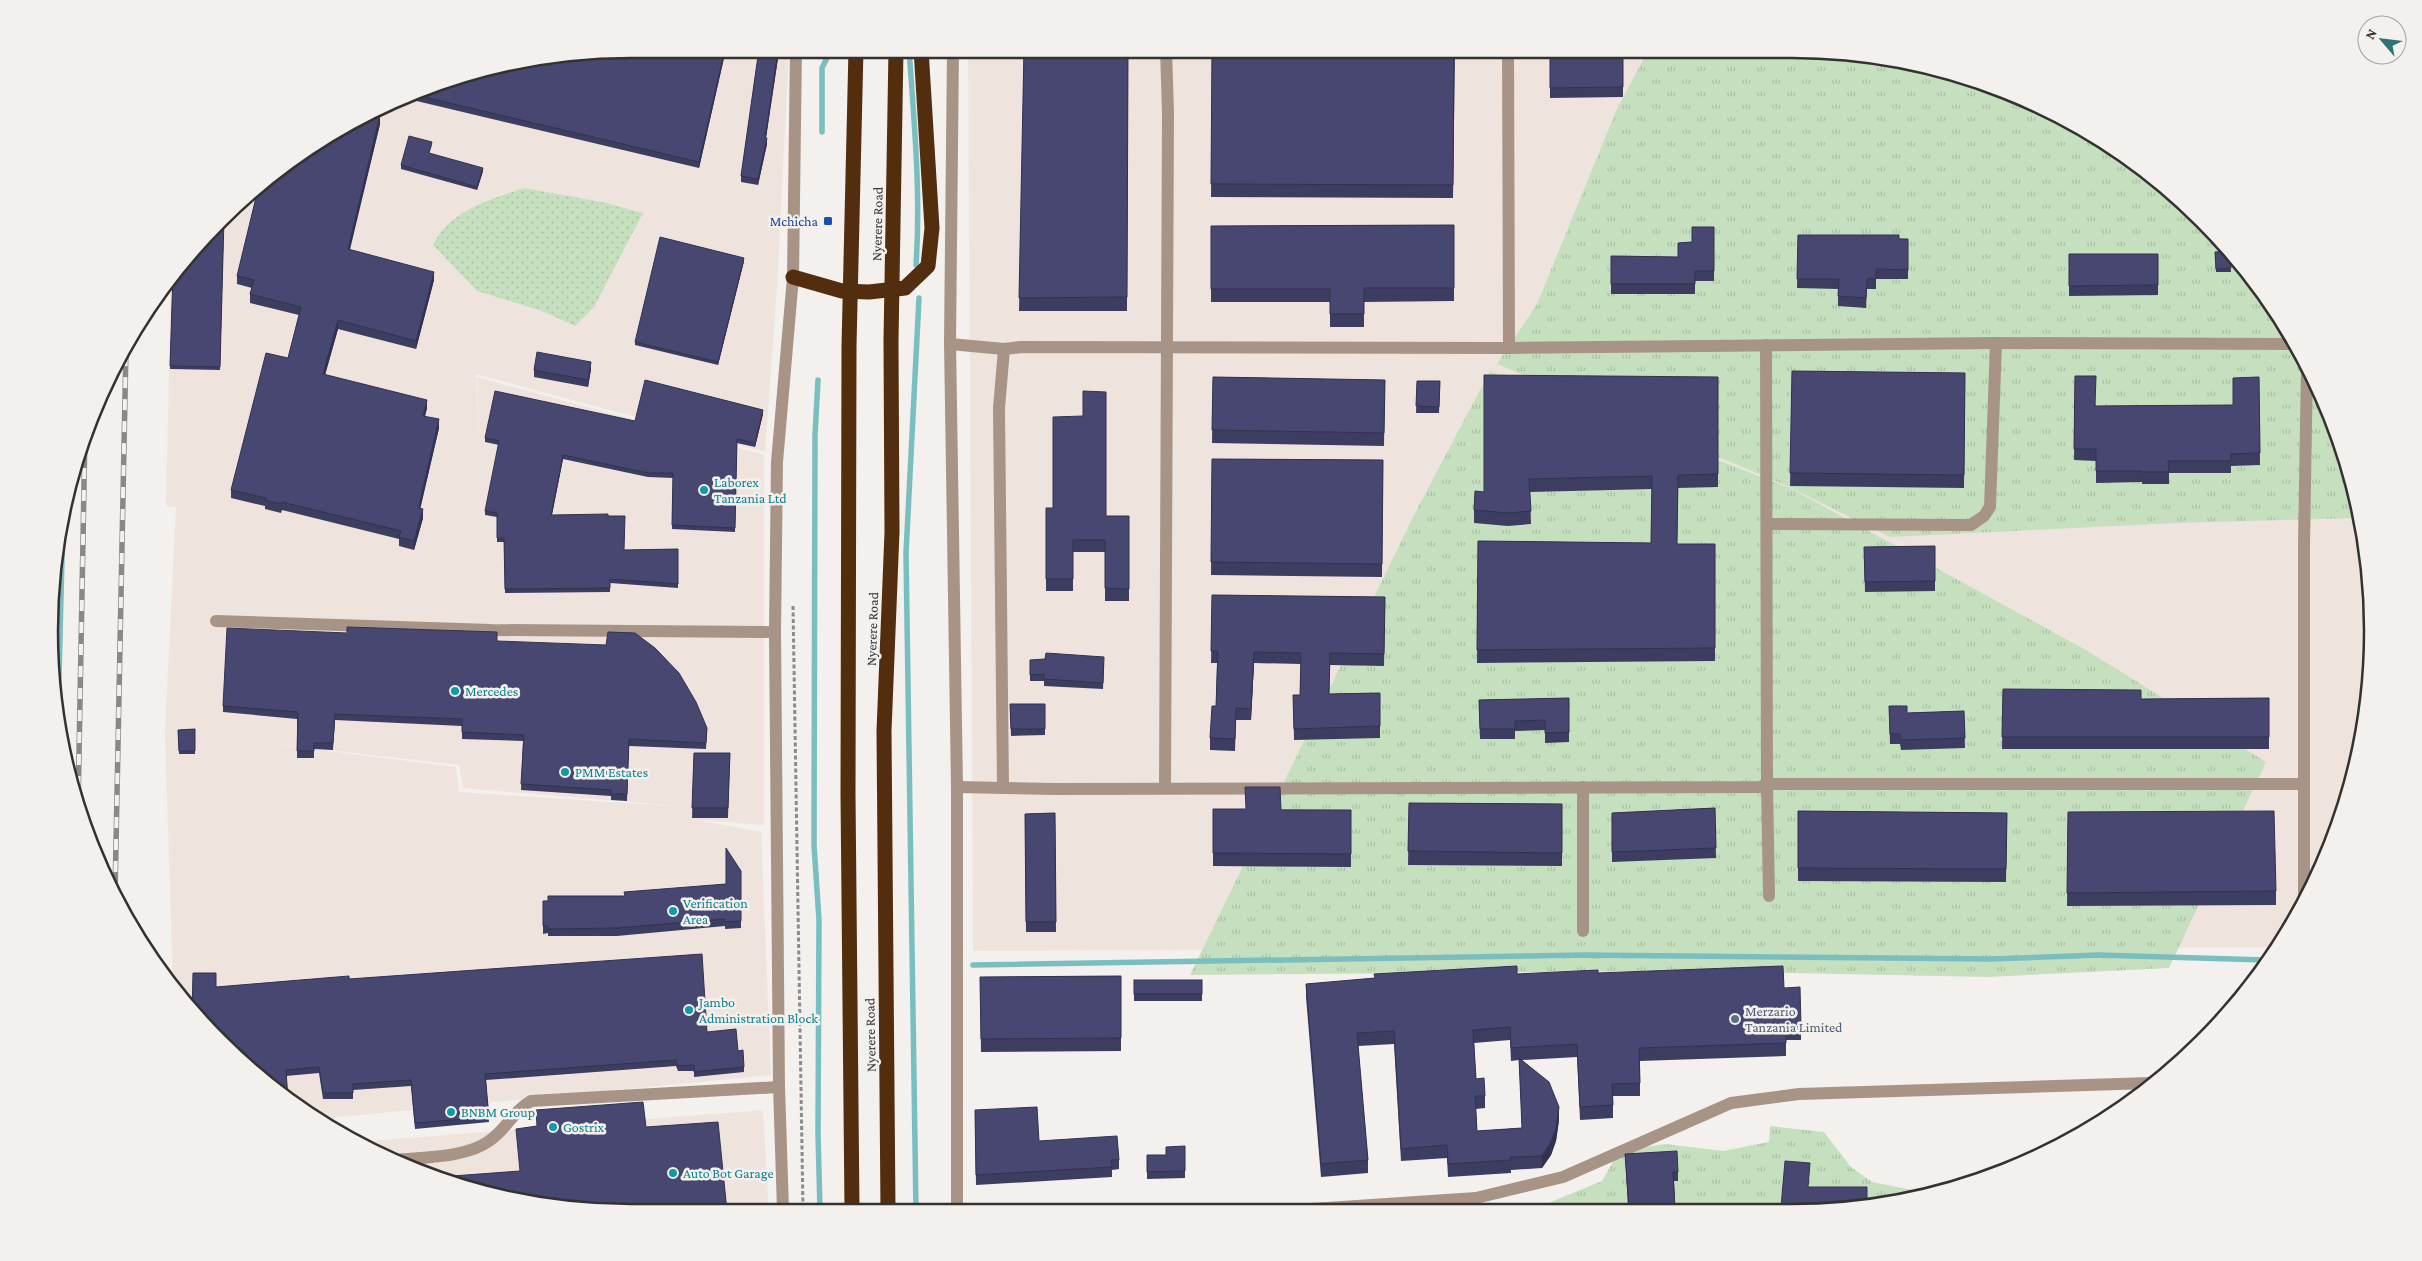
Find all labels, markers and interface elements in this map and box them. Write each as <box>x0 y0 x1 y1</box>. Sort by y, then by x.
north arrow <box>2357 15 2407 65</box>
text: N <box>2361 26 2380 42</box>
street label: Nyerere Road <box>868 186 886 261</box>
place label: Mchicha <box>770 213 819 229</box>
marker: Mchicha <box>822 215 834 227</box>
place label: Laborex Tanzania Ltd <box>714 474 787 506</box>
marker: Laborex Tanzania Ltd <box>698 484 710 496</box>
street label: Nyerere Road <box>863 591 881 666</box>
place label: Mercedes <box>465 683 518 699</box>
marker: Mercedes <box>449 685 461 697</box>
place label: PMM Estates <box>575 764 648 780</box>
marker: PMM Estates <box>559 766 571 778</box>
place label: Verification Area <box>683 895 748 927</box>
marker: Verification Area <box>667 905 679 917</box>
place label: Jambo Administration Block <box>697 994 818 1026</box>
street label: Nyerere Road <box>861 997 879 1072</box>
place label: Merzario Tanzania Limited <box>1745 1003 1843 1035</box>
marker: Jambo Administration Block <box>683 1004 695 1016</box>
marker: Merzario Tanzania Limited <box>1729 1013 1741 1025</box>
place label: BNBM Group <box>461 1104 535 1120</box>
marker: BNBM Group <box>445 1106 457 1118</box>
place label: Gostrix <box>563 1119 605 1135</box>
marker: Gostrix <box>547 1121 559 1133</box>
place label: Auto Bot Garage <box>683 1165 774 1181</box>
marker: Auto Bot Garage <box>667 1167 679 1179</box>

